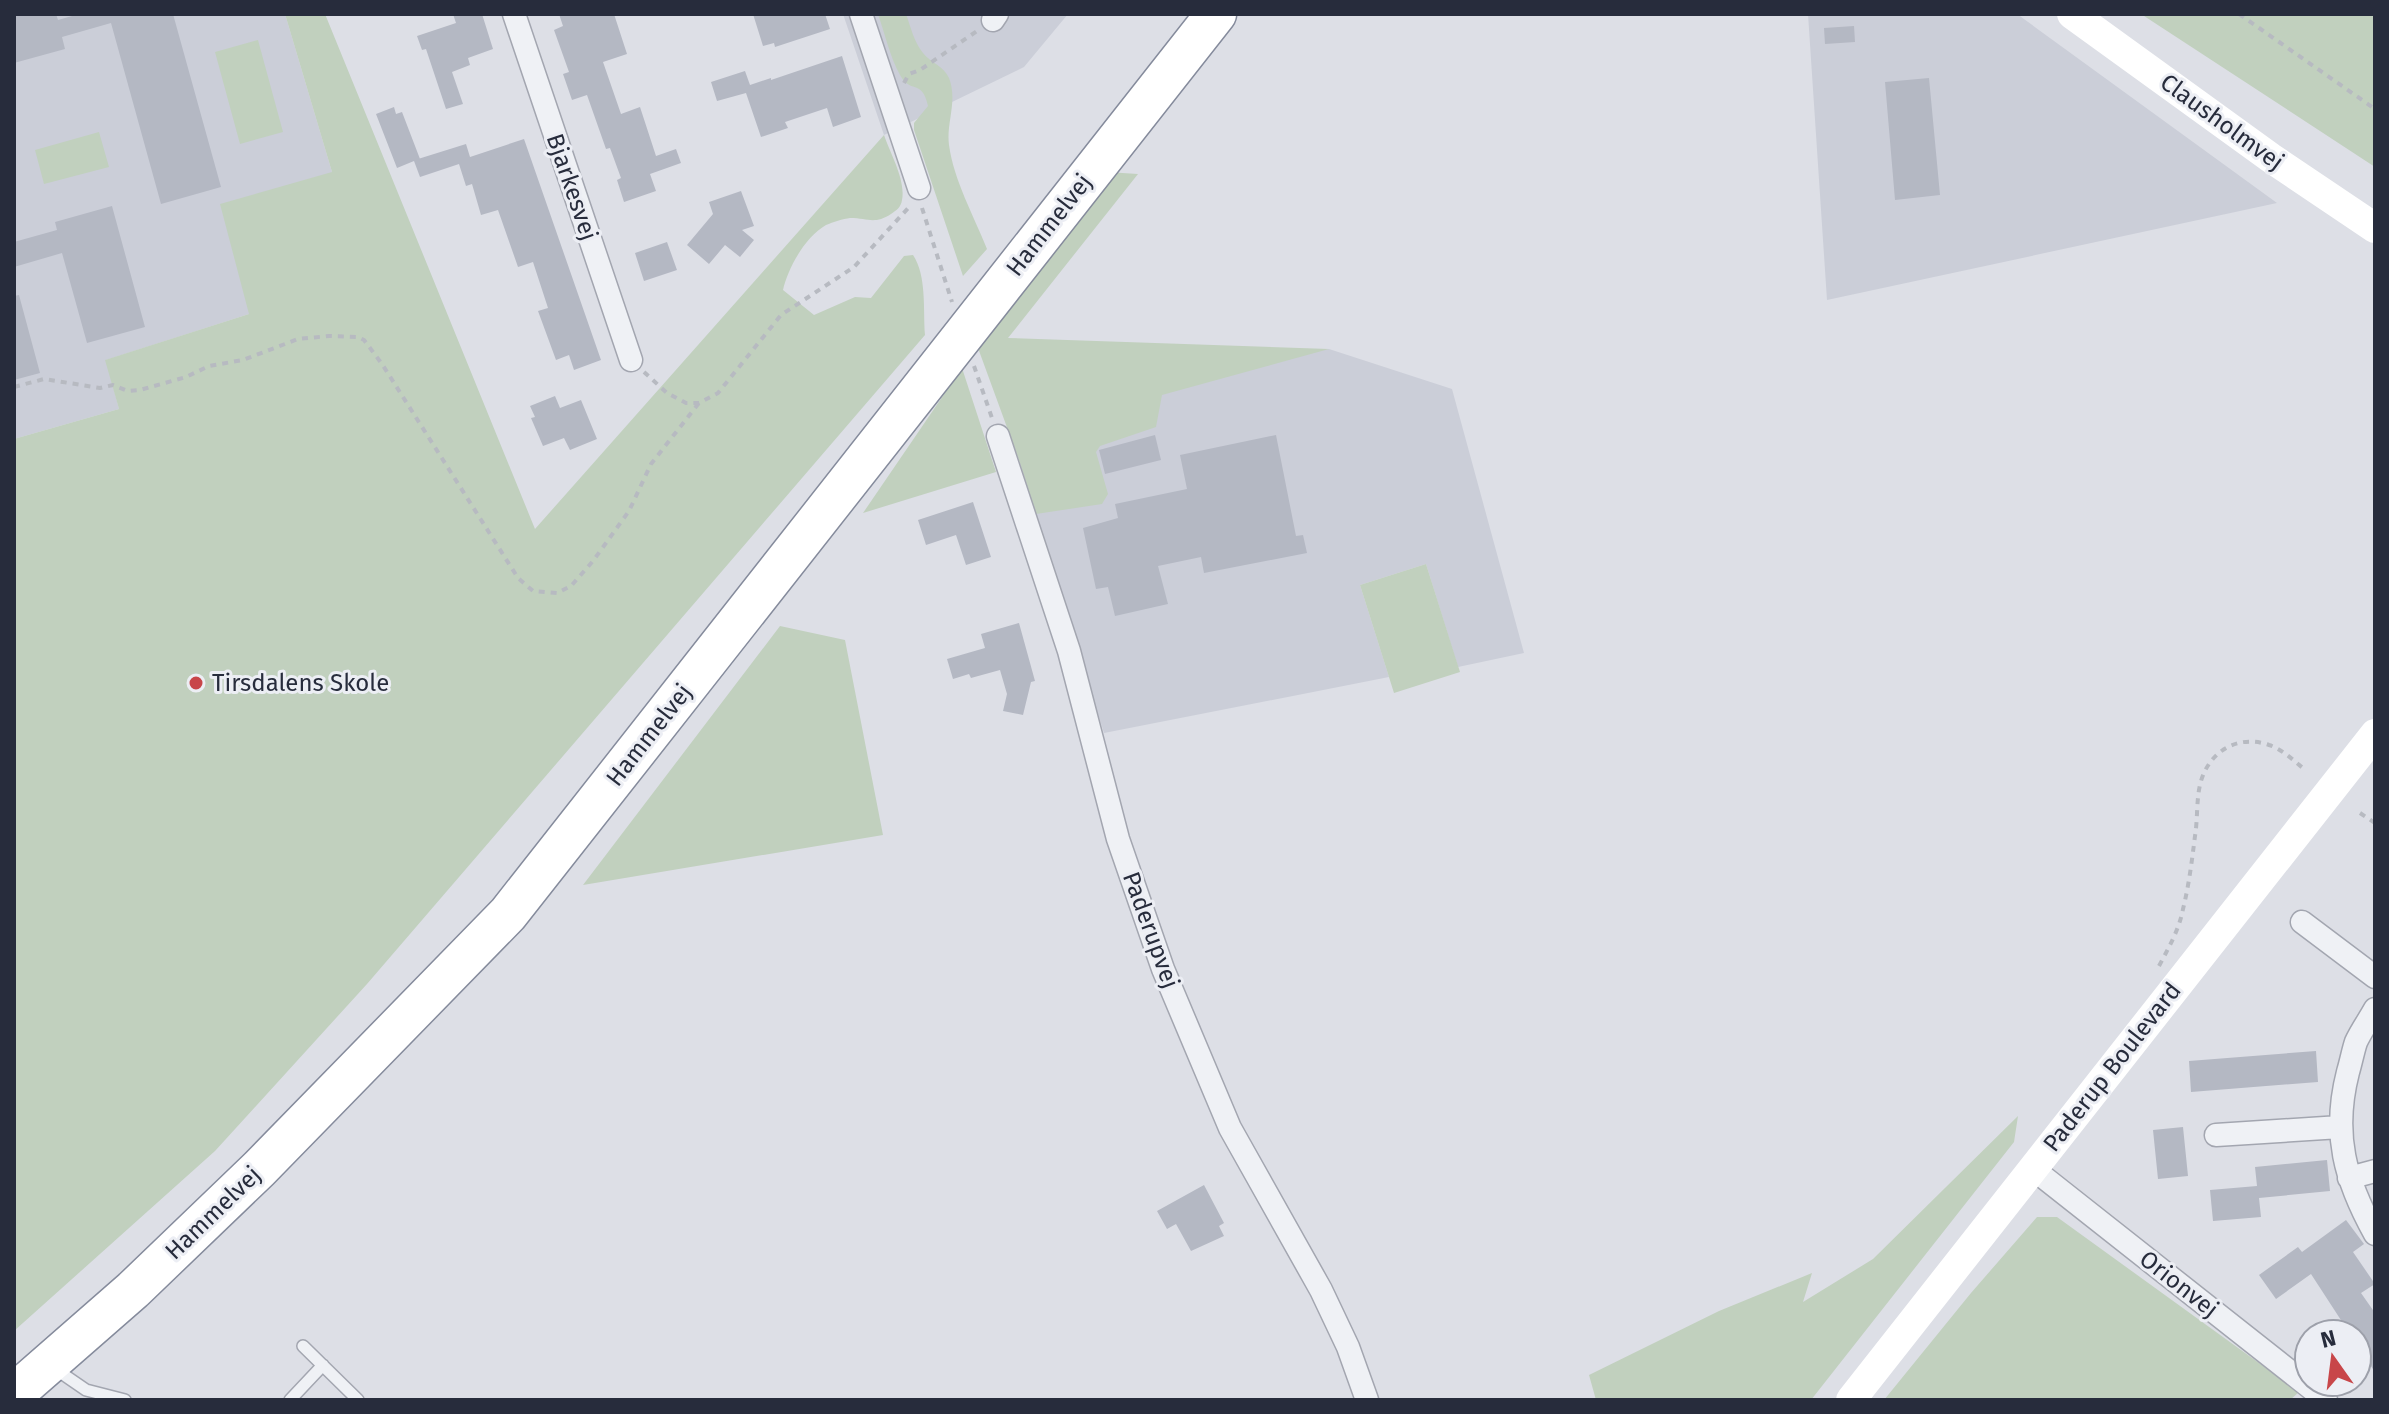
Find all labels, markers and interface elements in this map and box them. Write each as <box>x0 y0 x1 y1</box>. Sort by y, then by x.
street label: Clausholmvej <box>2155 68 2289 176</box>
street label: Bjarkesvej <box>541 130 603 244</box>
street label: Hammelvej <box>1000 168 1098 282</box>
place label: Tirsdalens Skole <box>212 669 389 697</box>
marker: Tirsdalens Skole <box>187 674 205 692</box>
street label: Hammelvej <box>600 678 698 792</box>
street label: Paderupvej <box>1117 868 1185 992</box>
street label: Paderup Boulevard <box>2037 977 2187 1157</box>
street label: Hammelvej <box>159 1161 267 1265</box>
street label: Orionvej <box>2134 1245 2224 1323</box>
north arrow <box>2293 1318 2373 1398</box>
text: N <box>2318 1324 2339 1354</box>

